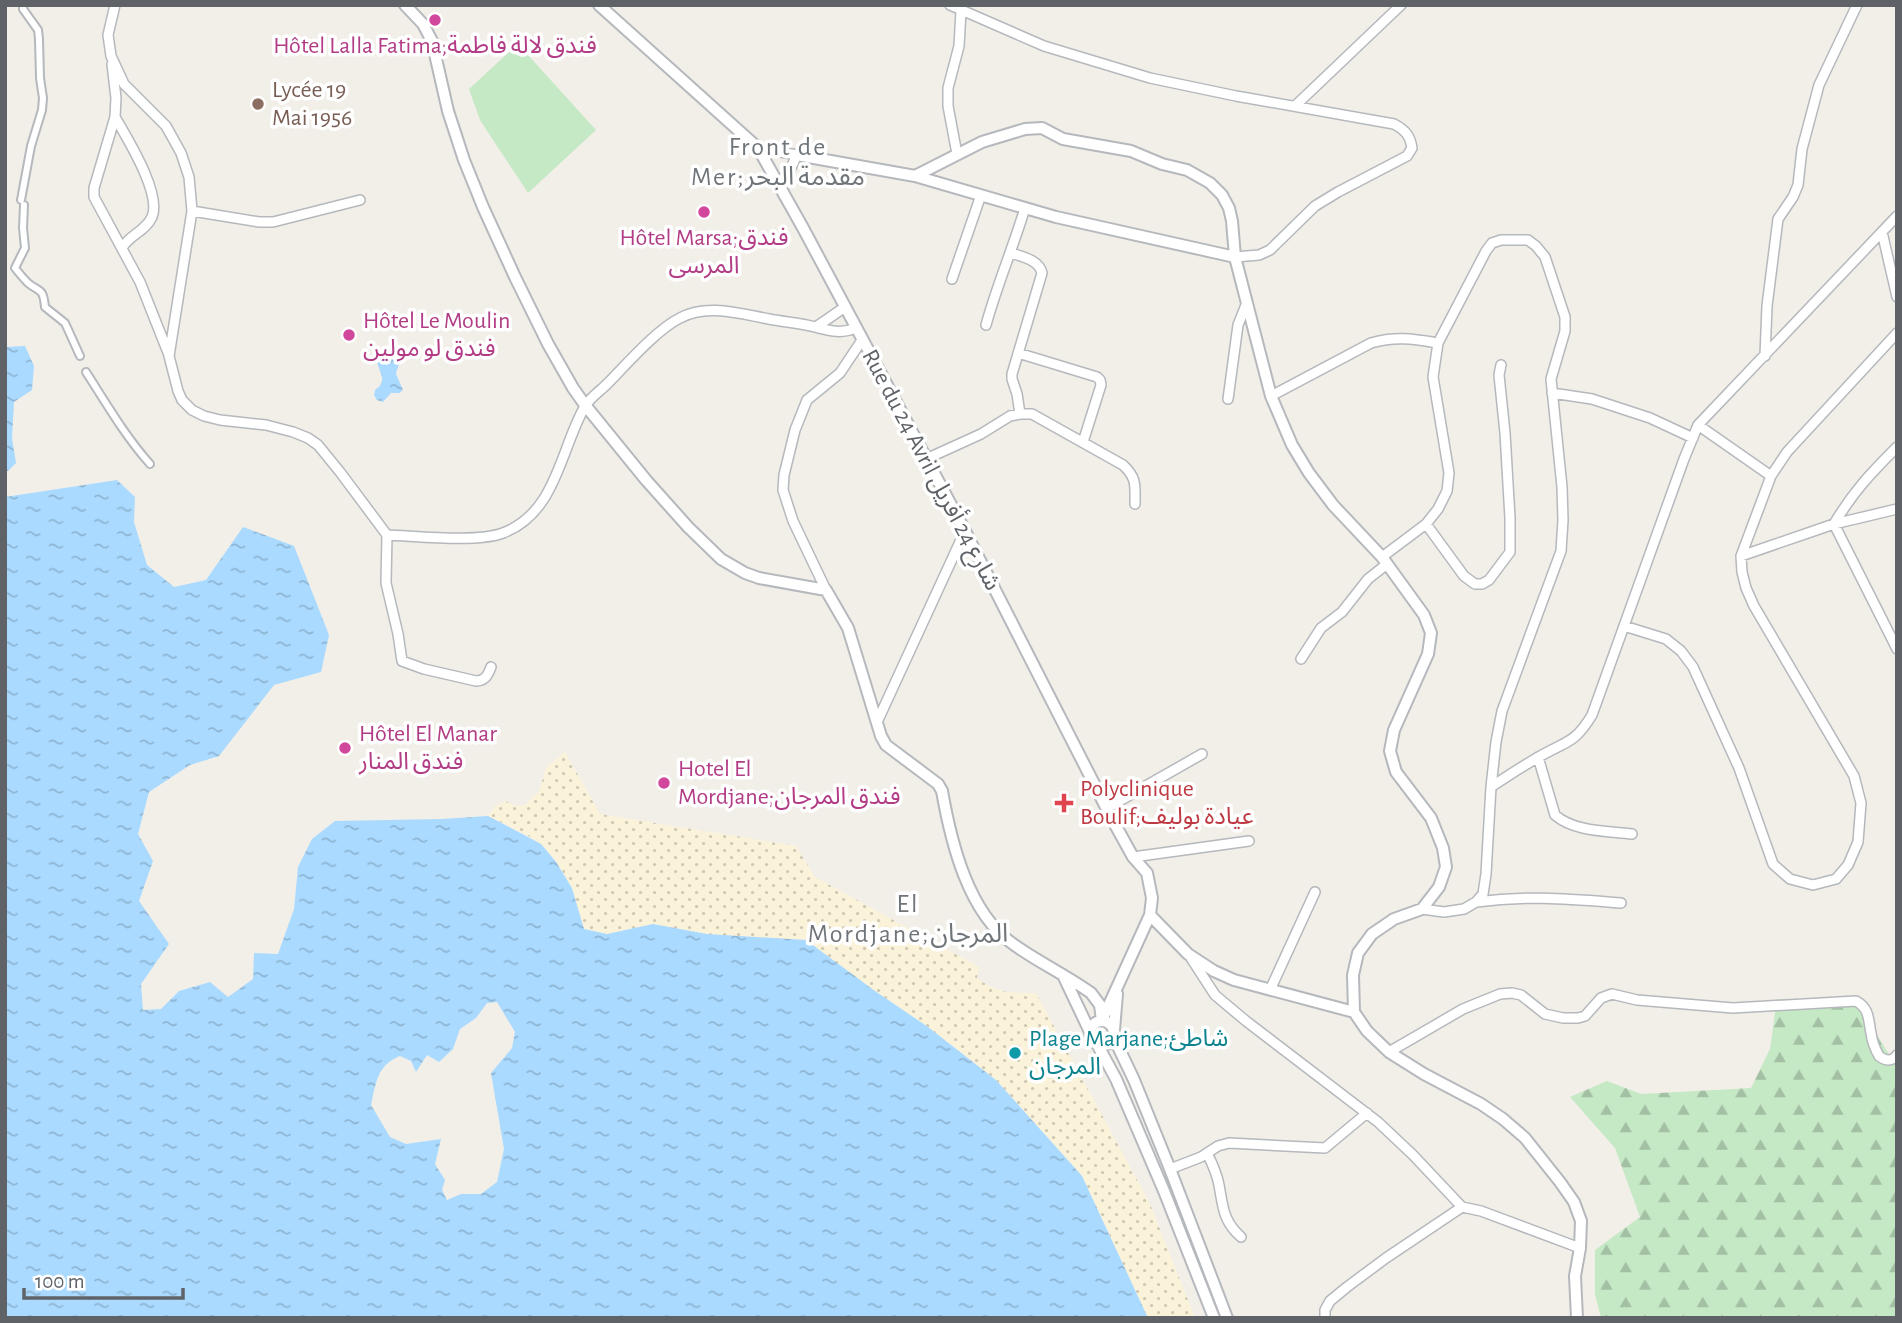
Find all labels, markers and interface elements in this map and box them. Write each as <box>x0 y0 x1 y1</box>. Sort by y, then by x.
marker: Hôtel Lalla Fatima;فندق لالة فاطمة <box>427 12 443 28</box>
place label: Hôtel Lalla Fatima;فندق لالة فاطمة <box>273 34 597 58</box>
place label: Lycée 19 Mai 1956 <box>272 78 352 130</box>
marker: Lycée 19 Mai 1956 <box>250 96 266 112</box>
district label: Front de Mer;مقدمة البحر <box>691 134 865 191</box>
marker: Hôtel Marsa;فندق المرسى <box>696 204 712 220</box>
place label: Hôtel Marsa;فندق المرسى <box>619 226 789 279</box>
place label: Hôtel Le Moulin فندق لو مولين <box>363 309 510 362</box>
marker: Hôtel Le Moulin فندق لو مولين <box>341 327 357 343</box>
street label: Rue du 24 Avril شارع 24 أفريل <box>854 343 1009 596</box>
place label: Hôtel El Manar فندق المنار <box>358 722 497 775</box>
marker: Hôtel El Manar فندق المنار <box>337 740 353 756</box>
place label: Hotel El Mordjane;فندق المرجان <box>678 757 901 810</box>
marker: Hotel El Mordjane;فندق المرجان <box>656 775 672 791</box>
place label: Polyclinique Boulif;عيادة بوليف <box>1080 777 1254 830</box>
marker: Polyclinique Boulif;عيادة بوليف <box>1054 793 1074 813</box>
district label: El Mordjane;المرجان <box>808 891 1008 948</box>
place label: Plage Marjane;شاطئ المرجان <box>1029 1027 1228 1080</box>
marker: Plage Marjane;شاطئ المرجان <box>1007 1045 1023 1061</box>
scale bar <box>24 1256 184 1300</box>
text: 100 m <box>35 1271 85 1292</box>

